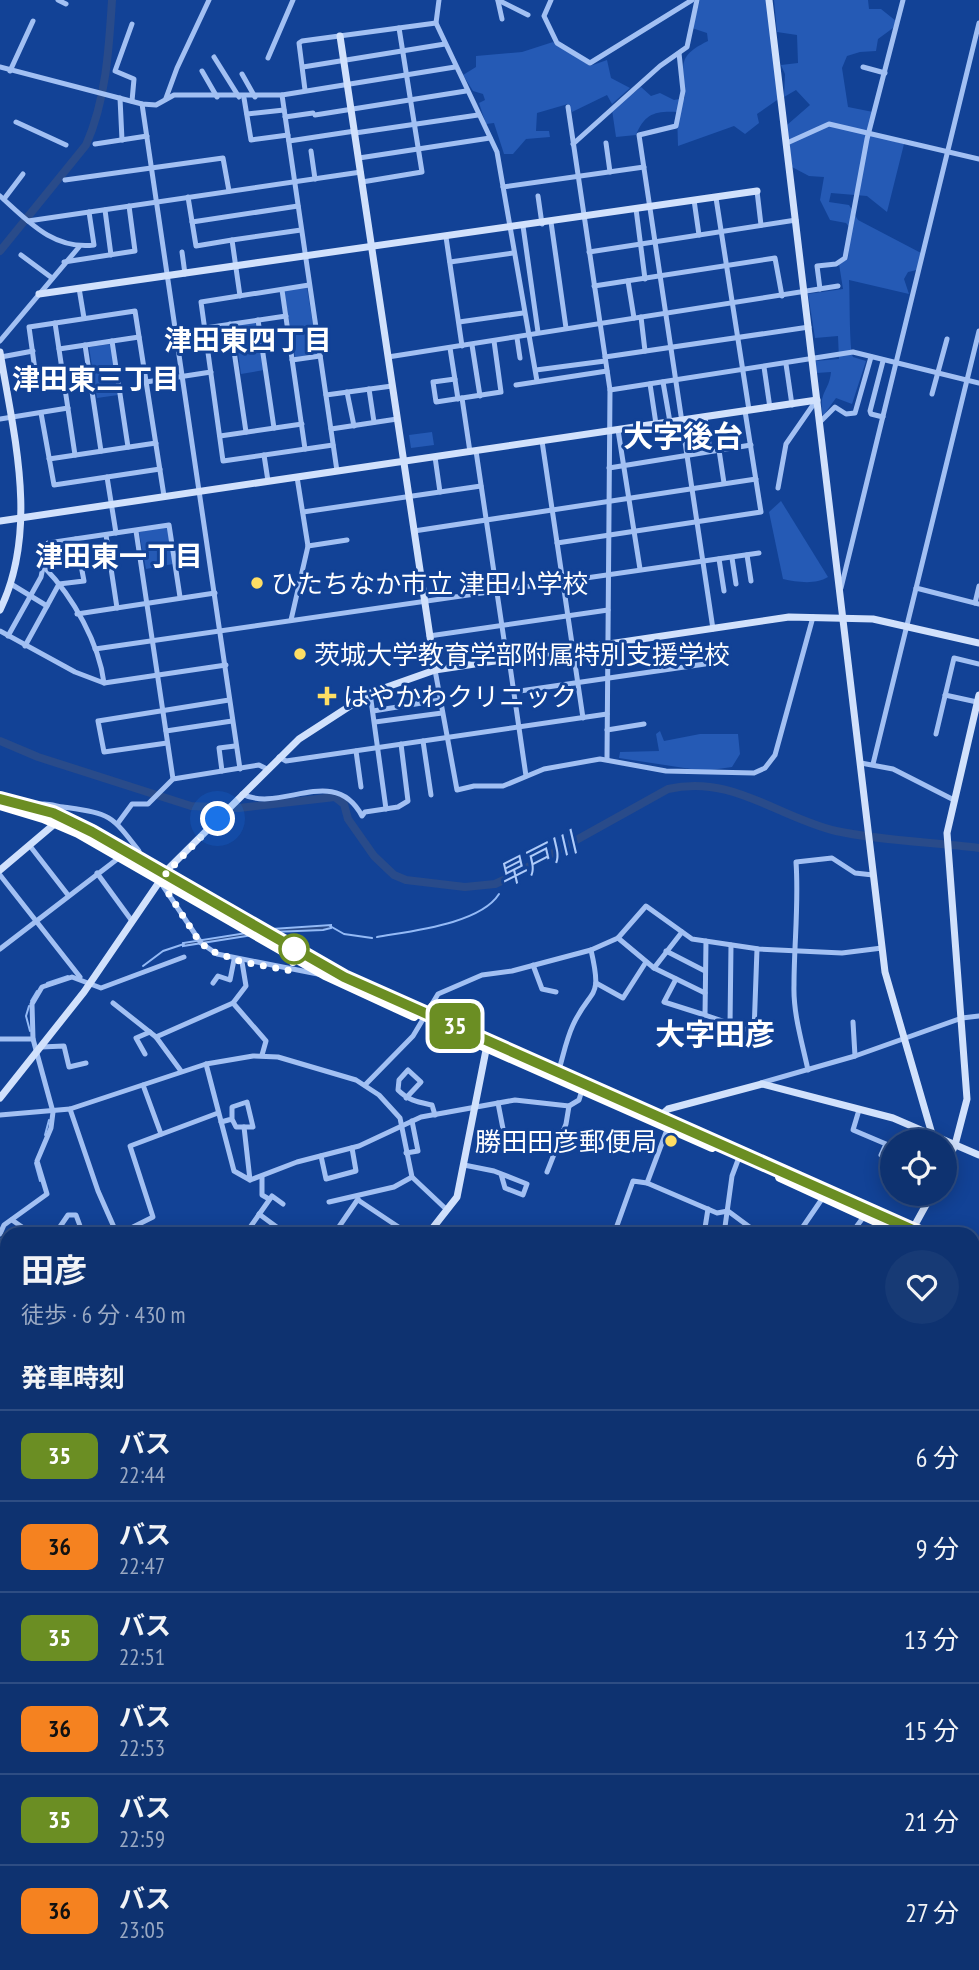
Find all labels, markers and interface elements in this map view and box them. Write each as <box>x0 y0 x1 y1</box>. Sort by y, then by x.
district label: 津田東四丁目 <box>164 321 332 358</box>
district label: 津田東三丁目 <box>12 360 180 397</box>
district label: 大字後台 <box>623 416 743 455</box>
district label: 津田東一丁目 <box>35 537 203 574</box>
place label: ひたちなか市立 津田小学校 <box>271 567 589 600</box>
marker: ひたちなか市立 津田小学校 <box>249 575 265 591</box>
place label: 茨城大学教育学部附属特別支援学校 <box>314 638 730 671</box>
marker: 茨城大学教育学部附属特別支援学校 <box>292 646 308 662</box>
place label: はやかわクリニック <box>343 680 577 713</box>
marker: はやかわクリニック <box>317 686 337 706</box>
your location <box>200 801 235 836</box>
water label: 早戸川 <box>491 822 585 895</box>
unlabelled marker <box>279 934 309 964</box>
line badge: 35 <box>424 1003 486 1049</box>
text: 35 <box>444 1010 466 1041</box>
district label: 大字田彦 <box>655 1014 775 1053</box>
place label: 勝田田彦郵便局 <box>475 1125 657 1158</box>
map controls <box>880 1129 957 1206</box>
button: locate <box>880 1129 957 1206</box>
marker: 勝田田彦郵便局 <box>663 1133 679 1149</box>
text: 田彦 <box>21 1248 87 1291</box>
button: heart <box>885 1250 959 1324</box>
text: 徒歩 · 6 分 · 430 m <box>21 1300 185 1329</box>
text: 発車時刻 <box>21 1361 125 1394</box>
text: バス <box>119 1427 171 1460</box>
text: 35 <box>48 1440 71 1471</box>
text: 6 分 <box>916 1441 959 1474</box>
text: 22:44 <box>119 1460 165 1489</box>
text: バス <box>119 1518 171 1551</box>
text: 36 <box>48 1531 71 1562</box>
text: 9 分 <box>916 1532 959 1565</box>
text: 22:47 <box>119 1551 165 1580</box>
text: バス <box>119 1609 171 1642</box>
text: 35 <box>48 1622 71 1653</box>
text: 13 分 <box>904 1623 959 1656</box>
text: 22:51 <box>119 1642 165 1671</box>
text: バス <box>119 1700 171 1733</box>
text: 36 <box>48 1713 71 1744</box>
text: 15 分 <box>904 1714 959 1747</box>
text: 22:53 <box>119 1733 165 1762</box>
text: バス <box>119 1791 171 1824</box>
text: 35 <box>48 1804 71 1835</box>
text: 21 分 <box>904 1805 959 1838</box>
text: 22:59 <box>119 1824 165 1853</box>
text: バス <box>119 1882 171 1915</box>
text: 36 <box>48 1895 71 1926</box>
text: 27 分 <box>905 1896 959 1929</box>
text: 23:05 <box>119 1915 165 1944</box>

